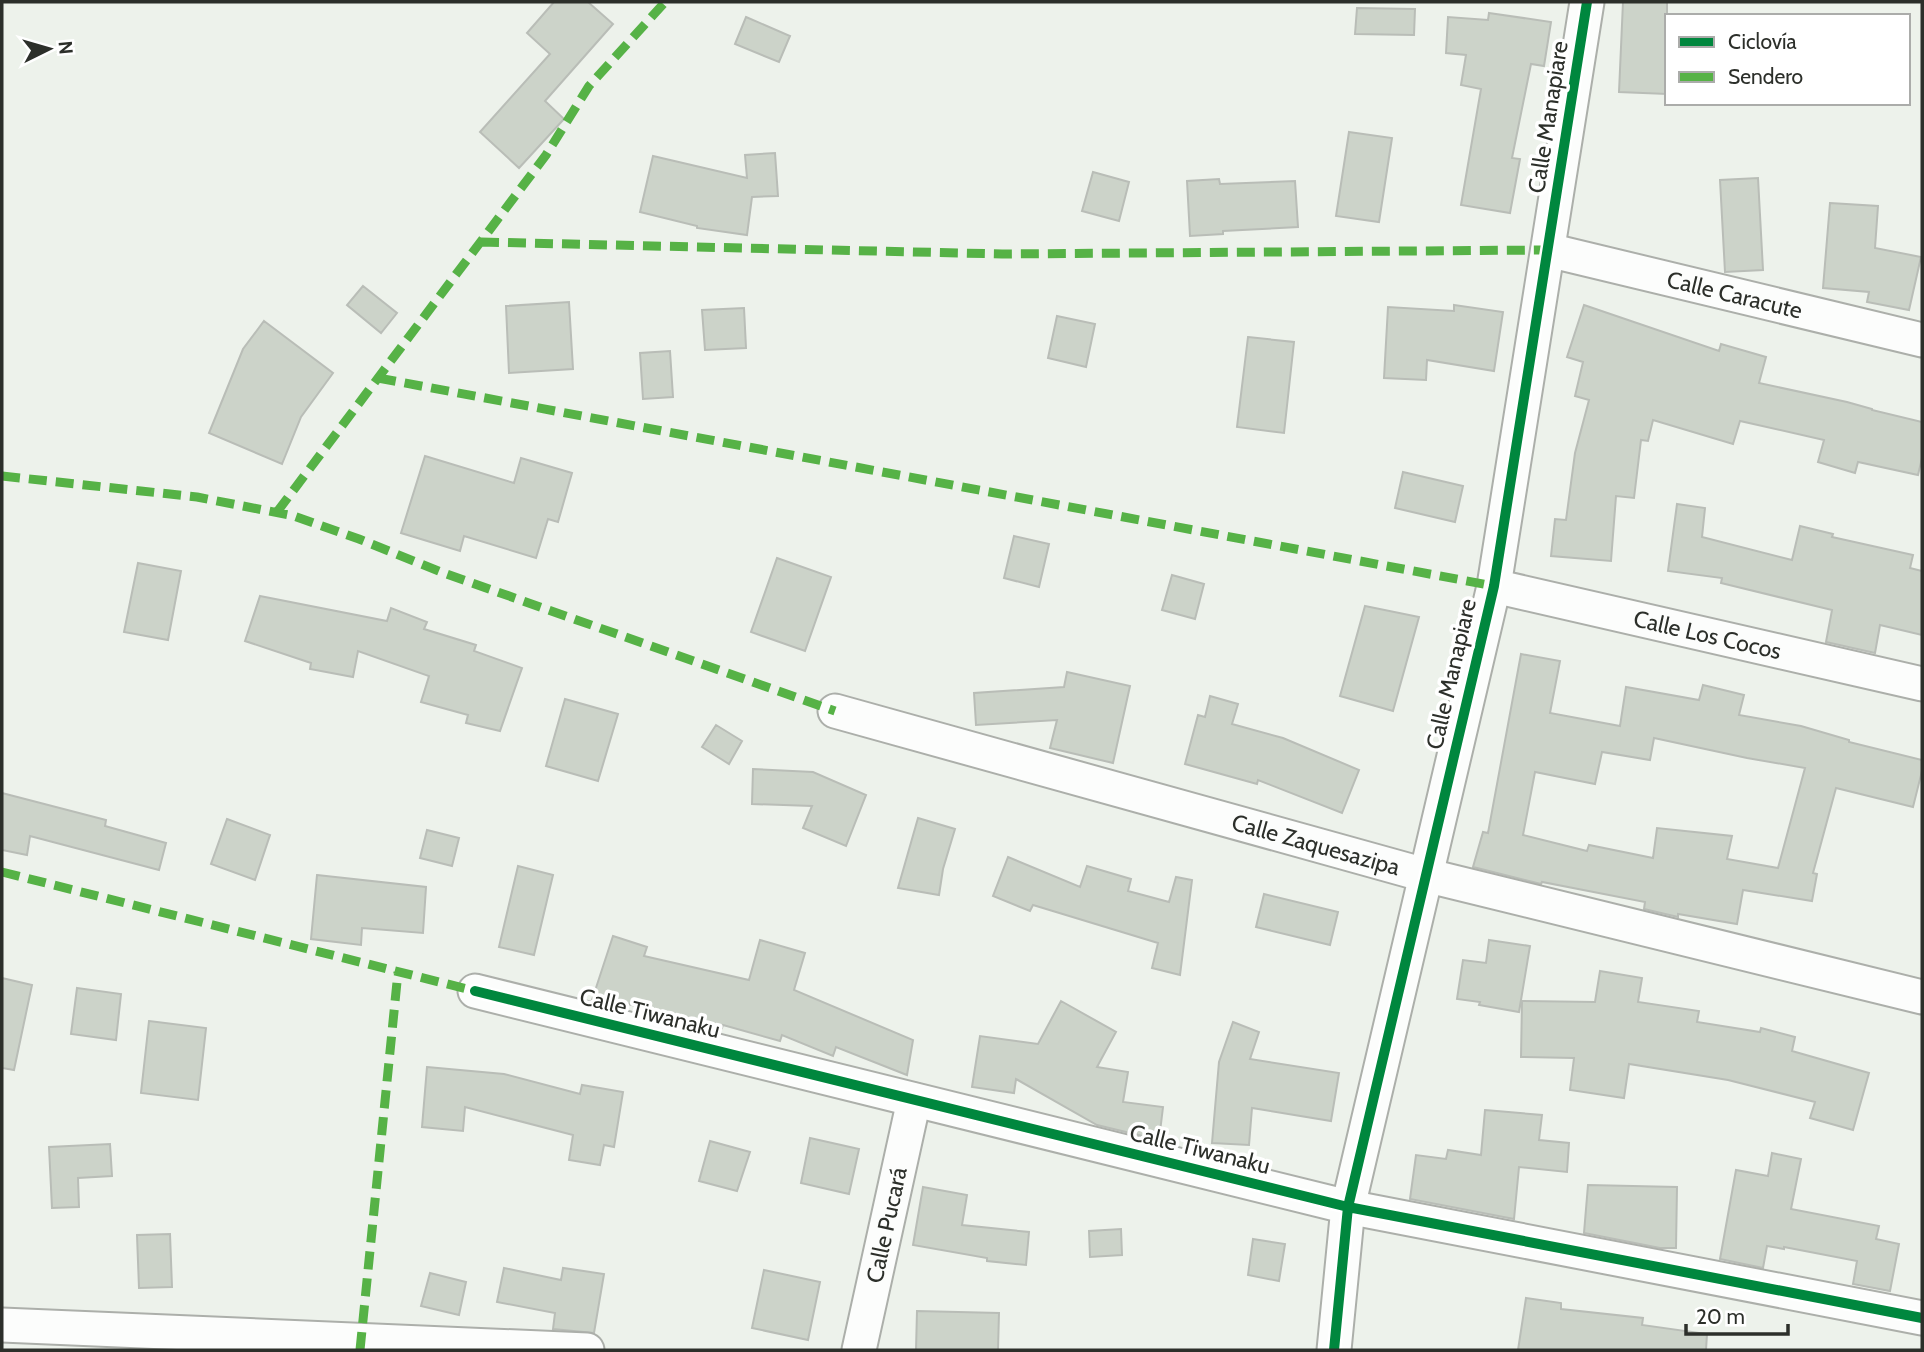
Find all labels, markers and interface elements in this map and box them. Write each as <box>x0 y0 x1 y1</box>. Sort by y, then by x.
north arrow <box>14 14 84 84</box>
legend <box>1665 14 1910 105</box>
text: Ciclovía <box>1728 29 1797 54</box>
street label: Calle Manapiare <box>1522 39 1574 195</box>
text: N <box>53 40 77 55</box>
text: Sendero <box>1728 64 1803 89</box>
street label: Calle Caracute <box>1664 265 1805 325</box>
street label: Calle Manapiare <box>1420 596 1482 752</box>
street label: Calle Los Cocos <box>1631 604 1784 665</box>
street label: Calle Zaquesazipa <box>1229 808 1403 881</box>
street label: Calle Tiwanaku <box>577 982 723 1044</box>
street label: Calle Tiwanaku <box>1127 1118 1273 1180</box>
street label: Calle Pucará <box>860 1165 913 1285</box>
scale bar <box>1686 1292 1787 1336</box>
text: 20 m <box>1696 1304 1745 1329</box>

